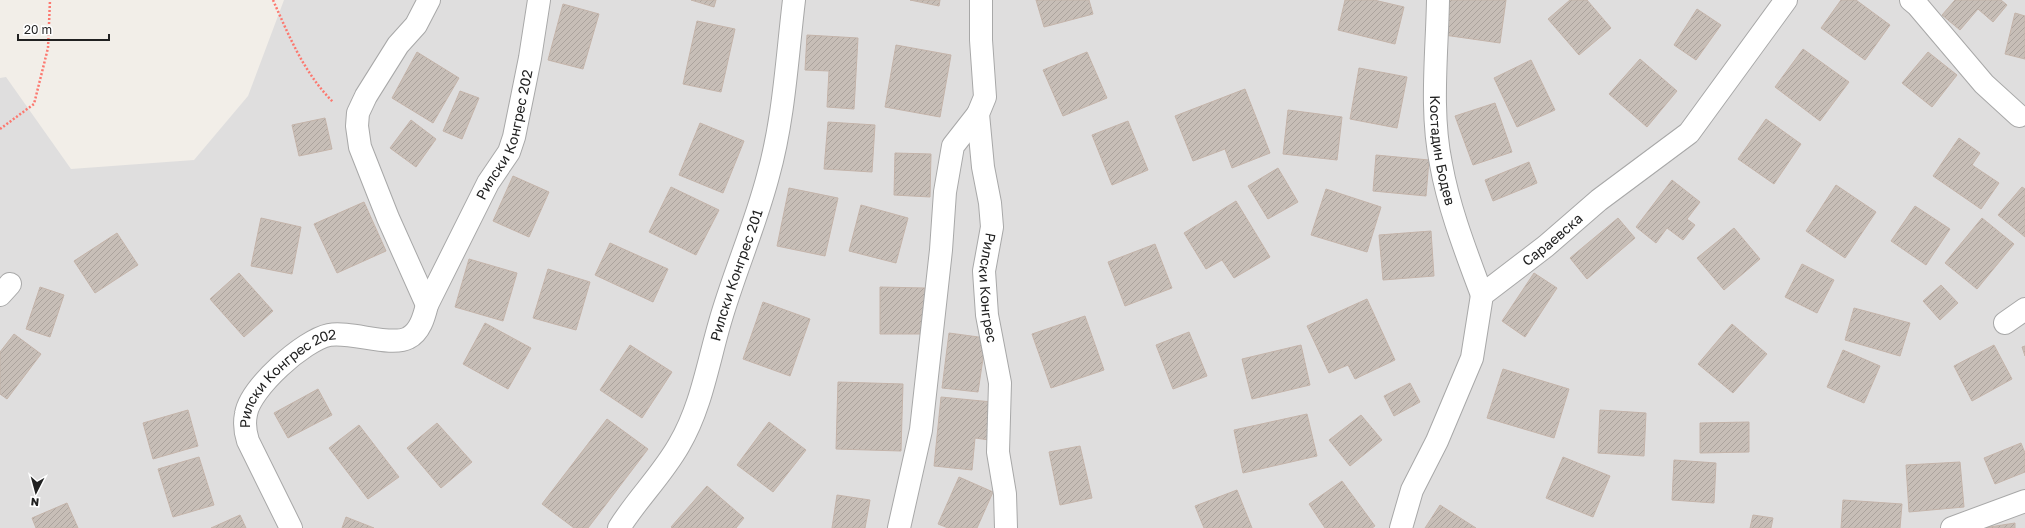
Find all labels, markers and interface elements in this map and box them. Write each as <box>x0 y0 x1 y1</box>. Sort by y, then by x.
scale bar <box>18 16 109 42</box>
text: 20 m <box>24 22 52 37</box>
street label: Рилски Конгрес 202 <box>472 68 535 202</box>
street label: Костадин Бодев <box>1427 95 1459 207</box>
street label: Рилски Конгрес 201 <box>706 207 766 343</box>
street label: Сараевска <box>1518 209 1586 269</box>
street label: Рилски Конгрес <box>976 231 1001 345</box>
street label: Рилски Конгрес 202 <box>236 325 337 428</box>
north arrow <box>16 472 56 512</box>
text: N <box>30 496 40 509</box>

